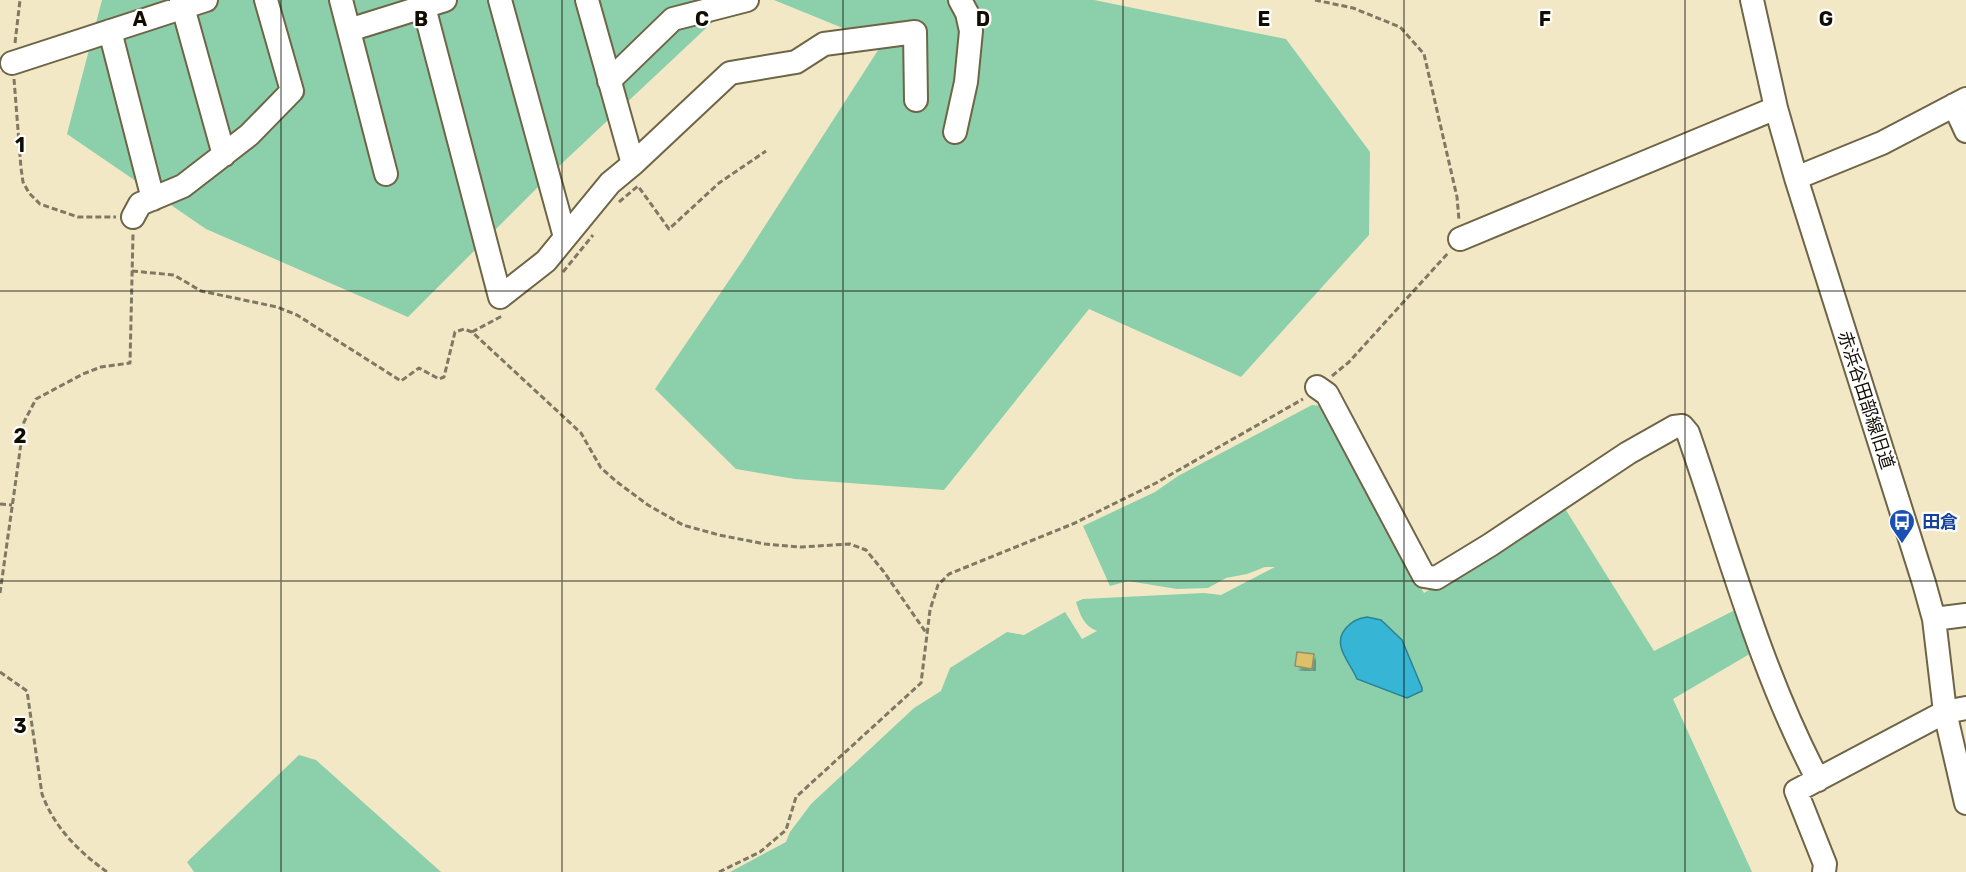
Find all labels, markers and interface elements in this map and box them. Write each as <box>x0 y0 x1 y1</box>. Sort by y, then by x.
text: A <box>133 7 148 31</box>
text: B <box>414 7 428 31</box>
text: C <box>695 7 709 31</box>
text: D <box>976 7 990 31</box>
text: E <box>1258 7 1270 31</box>
text: F <box>1539 7 1551 31</box>
text: G <box>1819 7 1833 31</box>
text: 1 <box>15 133 25 157</box>
street label: 赤浜谷田部線旧道 <box>1833 328 1899 472</box>
text: 2 <box>14 424 27 448</box>
bus stop icon: 田倉 <box>1887 507 1917 545</box>
place label: 田倉 <box>1922 511 1958 533</box>
text: 3 <box>13 714 27 738</box>

